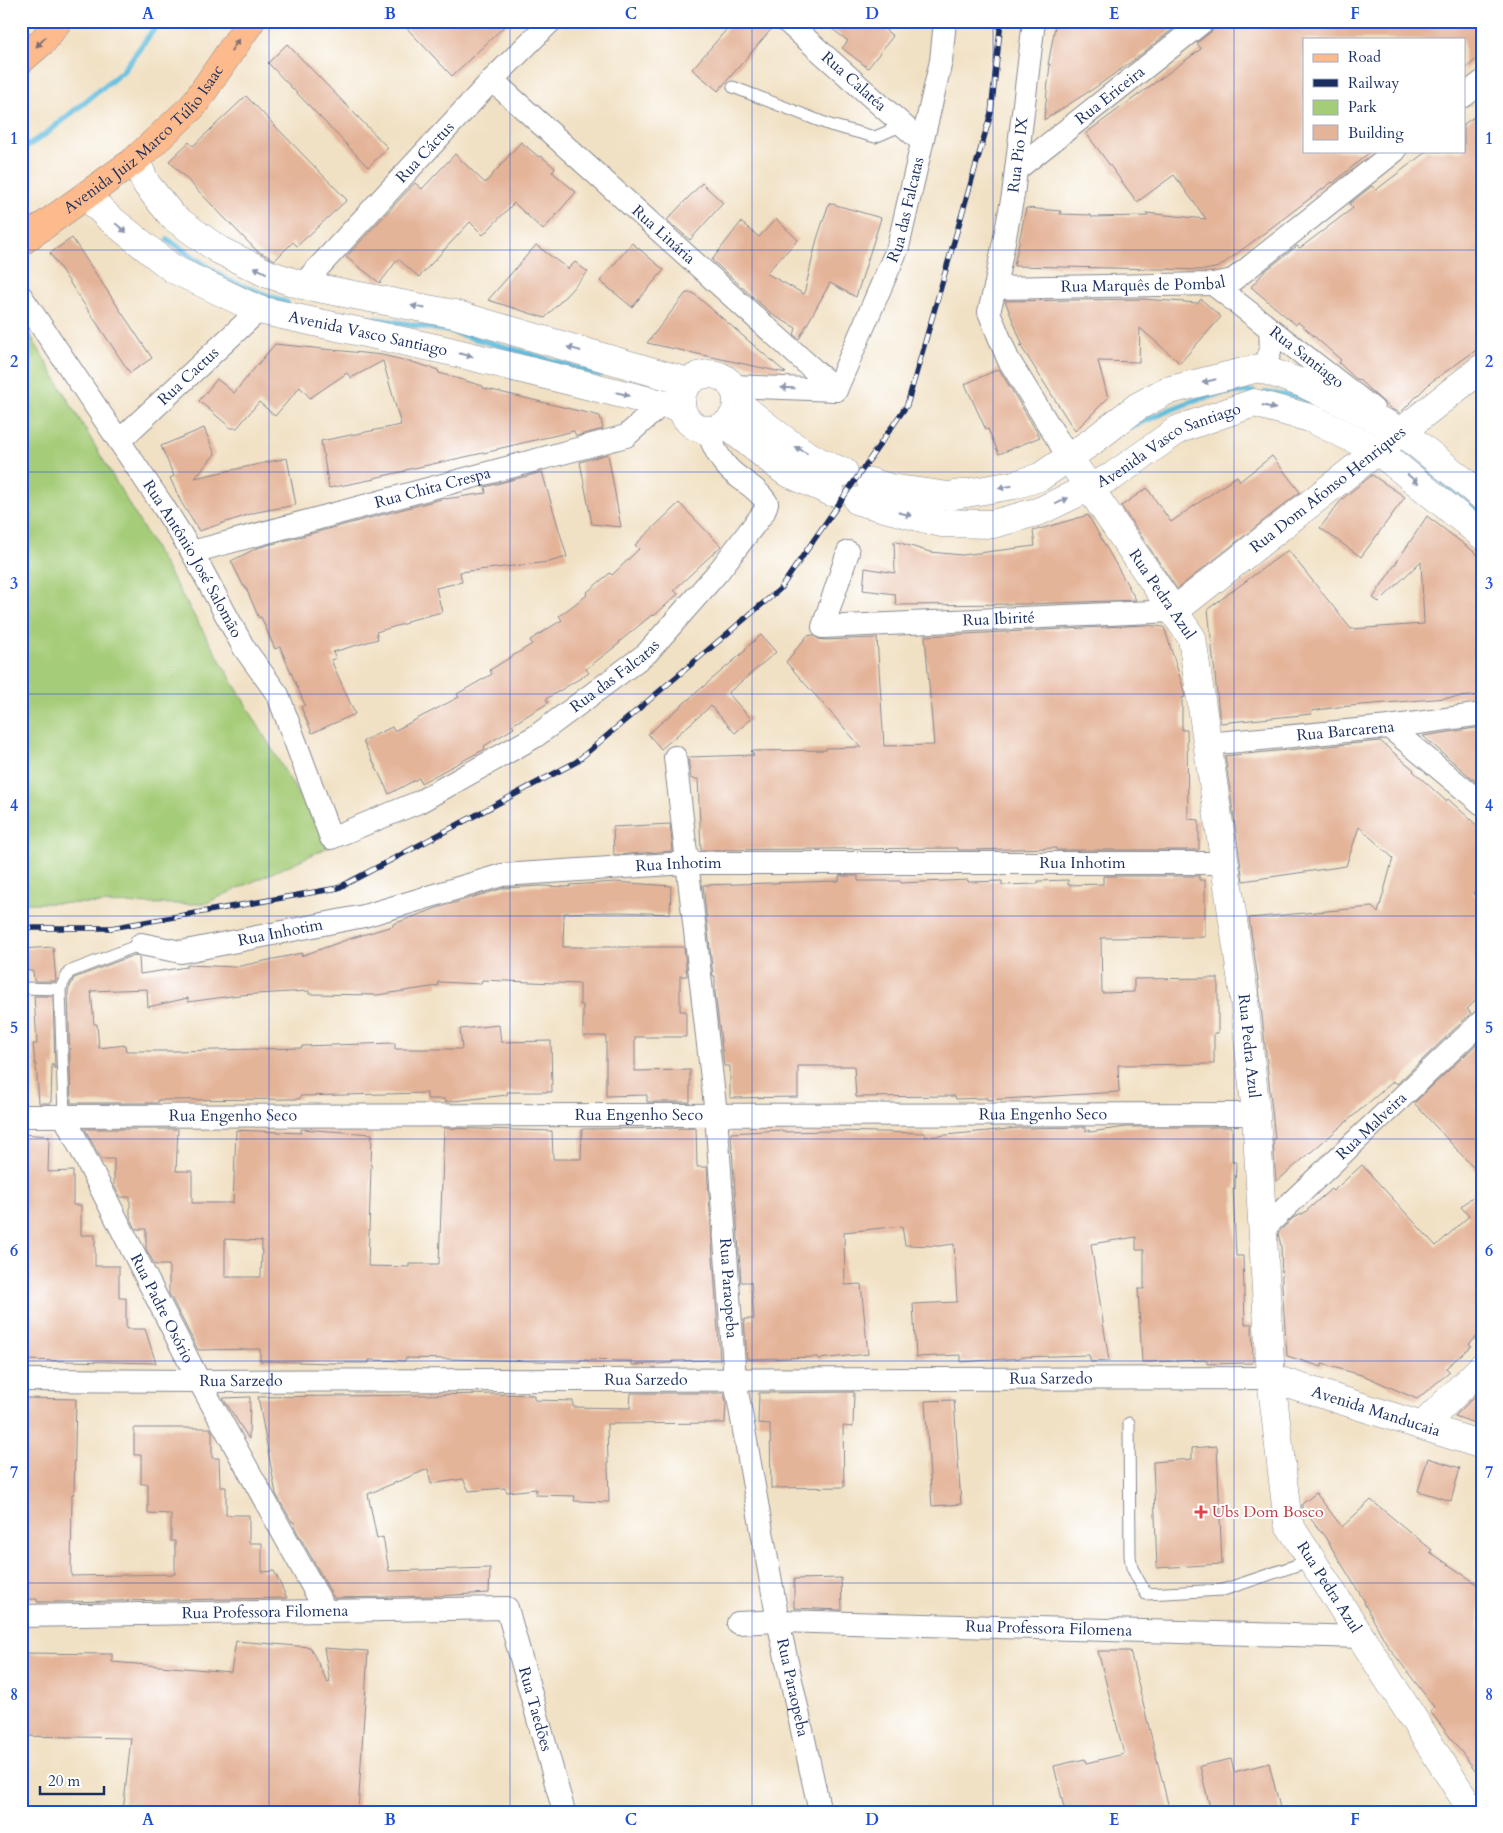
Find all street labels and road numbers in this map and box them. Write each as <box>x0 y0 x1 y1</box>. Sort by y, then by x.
street label: Rua Calatéa <box>817 47 891 117</box>
street label: Avenida Juiz Marco Túlio Isaac <box>59 61 229 219</box>
street label: Rua Ericeira <box>1071 61 1150 130</box>
street label: Rua Pio IX <box>1002 116 1034 194</box>
street label: Rua Cáctus <box>391 117 459 188</box>
street label: Rua das Falcatas <box>882 155 929 266</box>
street label: Rua Linária <box>627 200 700 269</box>
street label: Rua Marquês de Pombal <box>1061 271 1227 298</box>
street label: Avenida Vasco Santiago <box>286 306 450 361</box>
street label: Rua Santiago <box>1265 321 1349 394</box>
street label: Rua Cactus <box>153 342 224 410</box>
street label: Avenida Vasco Santiago <box>1093 397 1244 493</box>
street label: Rua Dom Afonso Henriques <box>1245 421 1410 558</box>
street label: Rua Chita Crespa <box>372 462 493 514</box>
street label: Rua Antônio José Salomão <box>137 476 248 642</box>
street label: Rua Pedra Azul <box>1123 545 1201 644</box>
street label: Rua Ibirité <box>962 606 1035 632</box>
street label: Rua das Falcatas <box>566 635 665 718</box>
street label: Rua Barcarena <box>1296 715 1396 747</box>
street label: Rua Inhotim <box>635 852 722 877</box>
street label: Rua Inhotim <box>1039 852 1126 874</box>
street label: Rua Inhotim <box>236 913 325 952</box>
street label: Rua Pedra Azul <box>1233 993 1265 1099</box>
street label: Rua Malveira <box>1331 1087 1412 1165</box>
street label: Rua Engenho Seco <box>979 1103 1108 1125</box>
street label: Rua Engenho Seco <box>575 1104 704 1126</box>
street label: Rua Engenho Seco <box>169 1105 298 1127</box>
street label: Rua Paraopeba <box>714 1237 743 1339</box>
street label: Rua Padre Osório <box>125 1250 199 1367</box>
street label: Rua Sarzedo <box>1009 1367 1093 1390</box>
street label: Rua Sarzedo <box>604 1369 688 1391</box>
street label: Rua Sarzedo <box>199 1370 283 1392</box>
street label: Avenida Manducaia <box>1309 1381 1443 1442</box>
street label: Rua Pedra Azul <box>1292 1537 1367 1637</box>
street label: Rua Professora Filomena <box>181 1600 349 1624</box>
street label: Rua Professora Filomena <box>965 1615 1133 1642</box>
street label: Rua Paraopeba <box>771 1636 814 1739</box>
street label: Rua Taedões <box>513 1664 558 1754</box>

